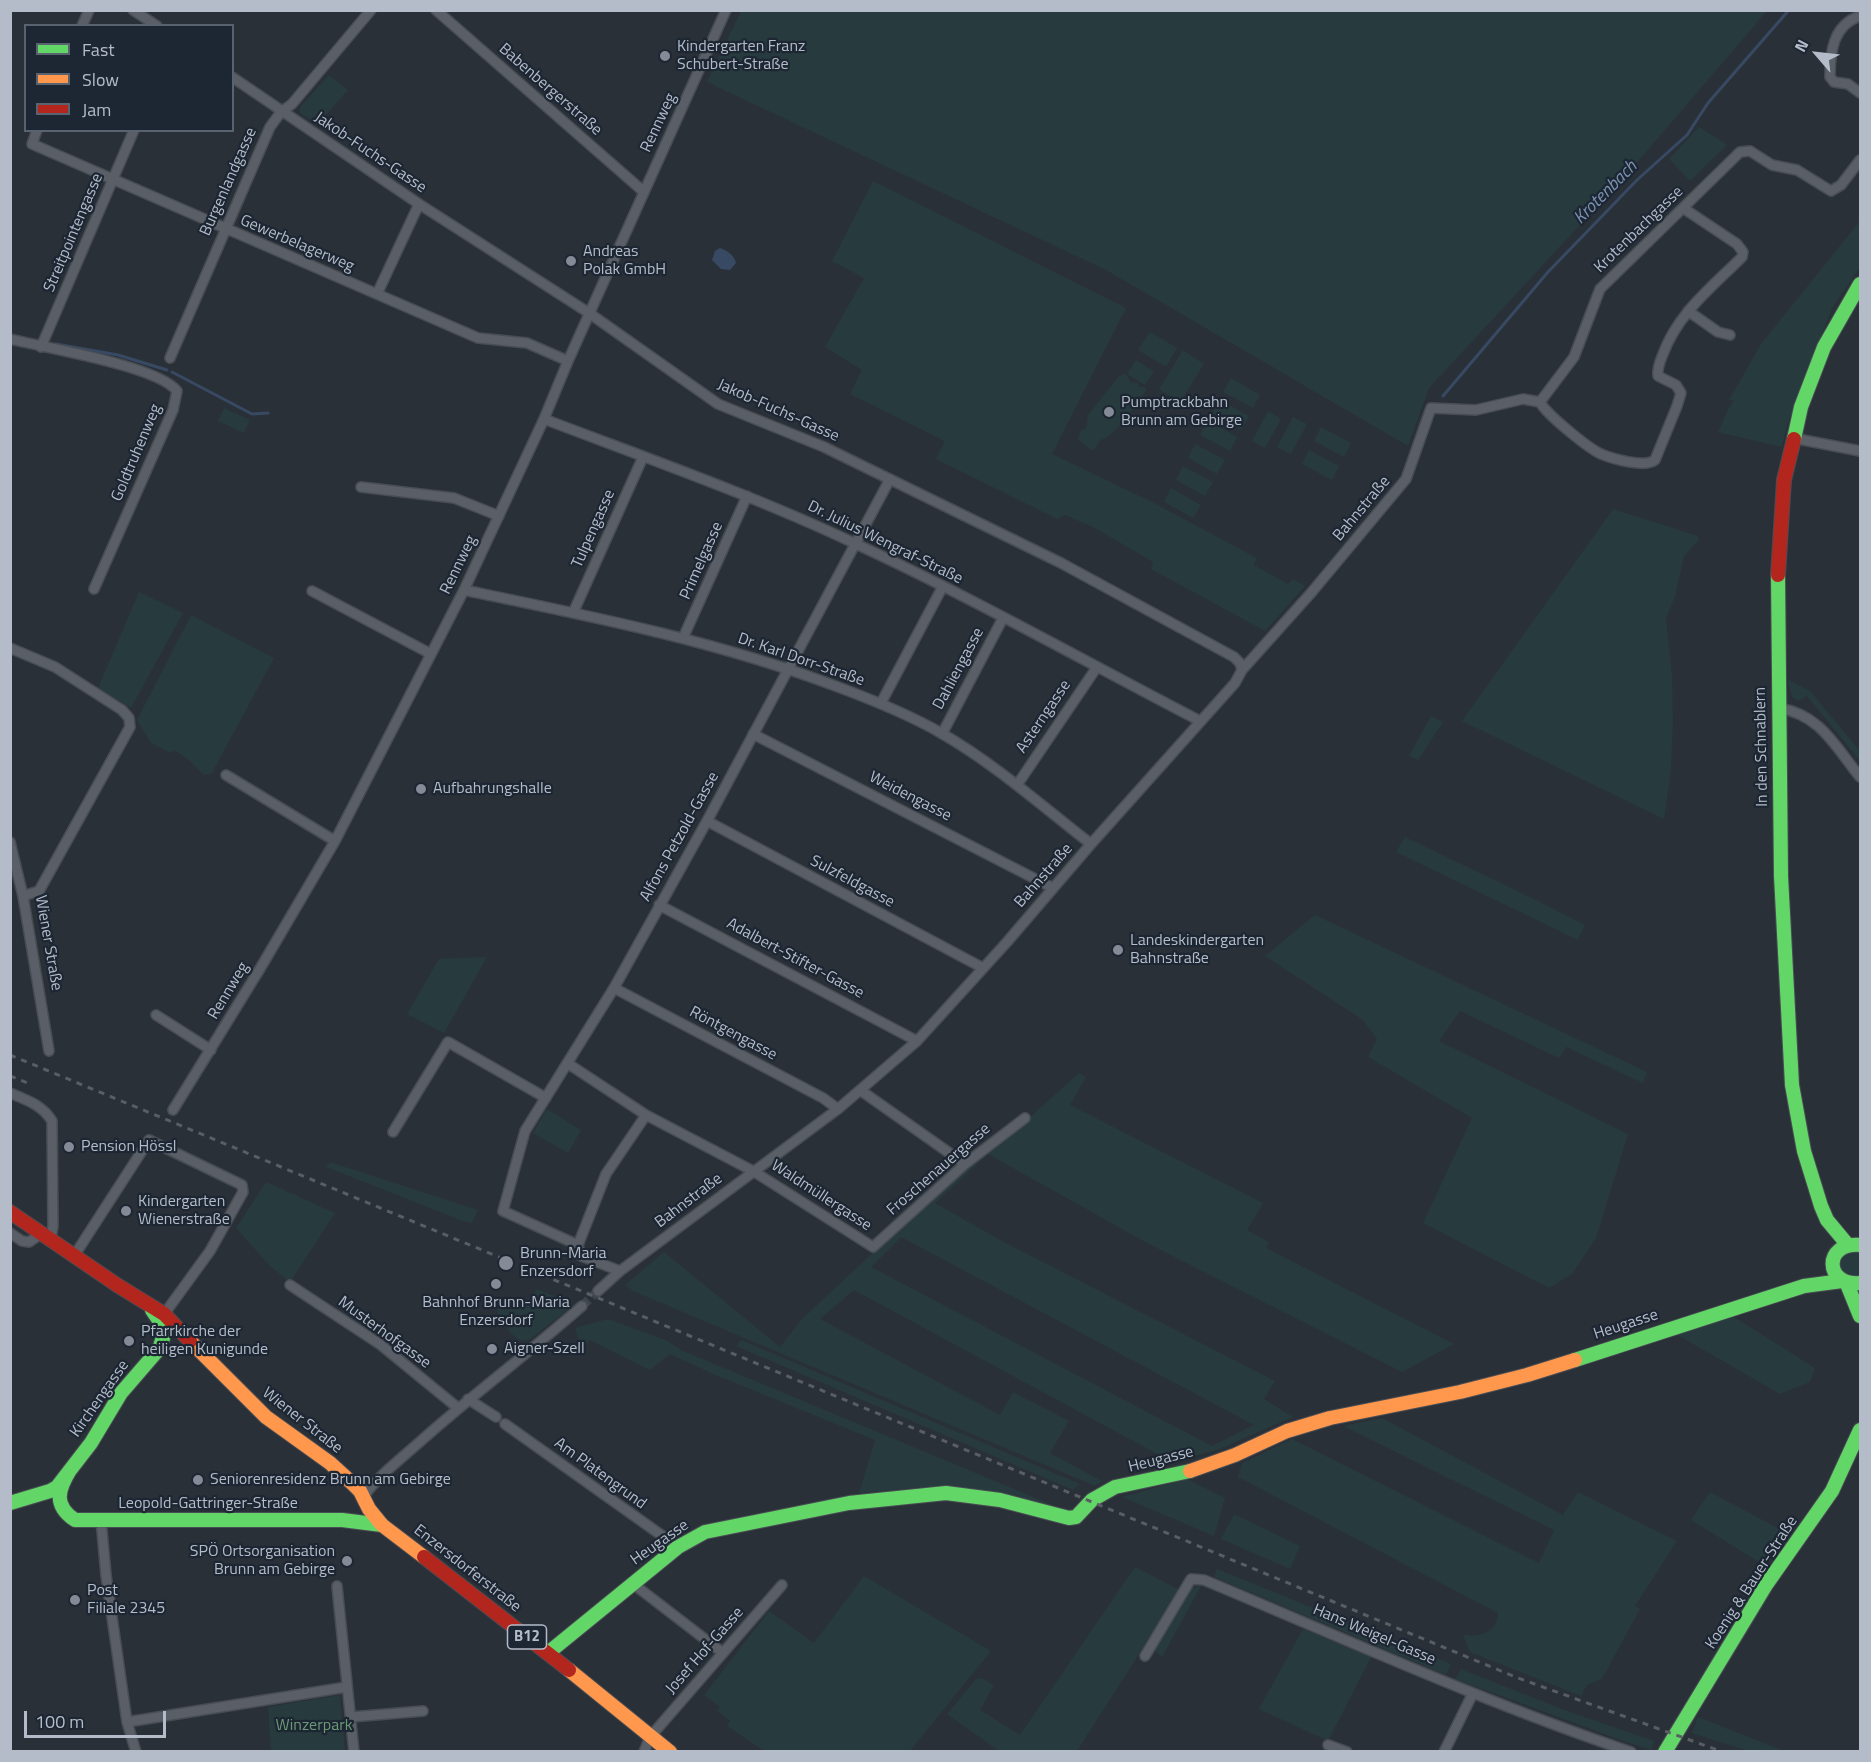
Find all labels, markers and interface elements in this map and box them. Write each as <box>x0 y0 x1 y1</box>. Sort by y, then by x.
legend <box>24 24 234 132</box>
north arrow <box>1787 24 1847 84</box>
text: N <box>1788 35 1814 56</box>
text: Fast <box>82 36 115 63</box>
place label: Kindergarten Franz Schubert-Straße <box>677 37 805 75</box>
street label: Babenbergerstraße <box>494 40 606 140</box>
marker: Kindergarten Franz Schubert-Straße <box>658 49 672 63</box>
text: Slow <box>82 66 119 93</box>
street label: Rennweg <box>637 90 681 156</box>
text: Jam <box>82 96 111 123</box>
street label: Jakob-Fuchs-Gasse <box>310 108 430 198</box>
street label: Burgenlandgasse <box>197 125 261 239</box>
water label: Krotenbach <box>1570 157 1642 229</box>
street label: Streitpointengasse <box>40 171 108 295</box>
street label: Krotenbachgasse <box>1591 183 1687 277</box>
street label: Gewerbelagerweg <box>237 211 357 277</box>
place label: Andreas Polak GmbH <box>583 242 666 280</box>
marker: Andreas Polak GmbH <box>564 254 578 268</box>
street label: Jakob-Fuchs-Gasse <box>714 376 842 446</box>
place label: Pumptrackbahn Brunn am Gebirge <box>1121 393 1242 431</box>
street label: Goldtruhenweg <box>108 402 166 504</box>
marker: Pumptrackbahn Brunn am Gebirge <box>1102 405 1116 419</box>
street label: Bahnstraße <box>1329 473 1395 545</box>
street label: Tulpengasse <box>568 487 620 571</box>
street label: Dr. Julius Wengraf-Straße <box>804 497 966 589</box>
street label: Primelgasse <box>676 519 728 603</box>
street label: Rennweg <box>436 532 482 598</box>
street label: Dahliengasse <box>929 625 989 713</box>
street label: Dr. Karl Dorr-Straße <box>735 629 867 691</box>
street label: Asterngasse <box>1013 677 1075 757</box>
street label: In den Schnablern <box>1751 687 1773 807</box>
street label: Weidengasse <box>866 768 954 826</box>
street label: Alfons Petzold-Gasse <box>636 769 724 905</box>
place label: Aufbahrungshalle <box>433 779 552 799</box>
marker: Aufbahrungshalle <box>414 782 428 796</box>
street label: Bahnstraße <box>1011 840 1077 912</box>
street label: Sulzfeldgasse <box>807 852 897 912</box>
street label: Wiener Straße <box>30 894 66 992</box>
street label: Adalbert-Stifter-Gasse <box>723 915 867 1003</box>
place label: Landeskindergarten Bahnstraße <box>1130 931 1264 969</box>
marker: Landeskindergarten Bahnstraße <box>1111 943 1125 957</box>
street label: Rennweg <box>204 959 254 1023</box>
street label: Röntgengasse <box>686 1003 780 1065</box>
street label: Froschenauergasse <box>883 1120 995 1220</box>
place label: Pension Hössl <box>81 1137 176 1157</box>
marker: Pension Hössl <box>62 1140 76 1154</box>
street label: Waldmüllergasse <box>767 1156 875 1236</box>
street label: Bahnstraße <box>652 1170 726 1232</box>
place label: Kindergarten Wienerstraße <box>138 1192 230 1230</box>
marker: Kindergarten Wienerstraße <box>119 1204 133 1218</box>
place label: Brunn-Maria Enzersdorf <box>520 1244 607 1282</box>
marker: Brunn-Maria Enzersdorf <box>497 1254 515 1272</box>
marker: Bahnhof Brunn-Maria Enzersdorf <box>489 1277 503 1291</box>
street label: Musterhofgasse <box>334 1293 434 1373</box>
place label: Bahnhof Brunn-Maria Enzersdorf <box>422 1293 570 1331</box>
street label: Heugasse <box>1591 1306 1661 1344</box>
place label: Pfarrkirche der heiligen Kunigunde <box>141 1322 268 1360</box>
marker: Pfarrkirche der heiligen Kunigunde <box>122 1334 136 1348</box>
place label: Aigner-Szell <box>504 1339 585 1359</box>
marker: Aigner-Szell <box>485 1342 499 1356</box>
street label: Kirchengasse <box>66 1357 134 1441</box>
street label: Wiener Straße <box>258 1384 346 1458</box>
street label: Am Platengrund <box>550 1434 650 1514</box>
street label: Heugasse <box>1126 1443 1196 1477</box>
place label: Seniorenresidenz Brunn am Gebirge <box>210 1470 451 1490</box>
marker: Seniorenresidenz Brunn am Gebirge <box>191 1473 205 1487</box>
street label: Leopold-Gattringer-Straße <box>118 1494 298 1514</box>
street label: Koenig & Bauer-Straße <box>1702 1513 1802 1653</box>
street label: Heugasse <box>627 1516 693 1570</box>
street label: Enzersdorferstraße <box>410 1521 524 1617</box>
place label: SPÖ Ortsorganisation Brunn am Gebirge <box>190 1542 335 1580</box>
marker: SPÖ Ortsorganisation Brunn am Gebirge <box>340 1554 354 1568</box>
place label: Post Filiale 2345 <box>87 1581 165 1619</box>
marker: Post Filiale 2345 <box>68 1593 82 1607</box>
street label: Hans Weigel-Gasse <box>1310 1600 1438 1670</box>
street label: Josef Hof-Gasse <box>662 1604 748 1698</box>
road number: B12 <box>508 1625 546 1649</box>
scale bar <box>27 1699 170 1737</box>
text: 100 m <box>35 1708 84 1735</box>
park label: Winzerpark <box>276 1716 352 1736</box>

